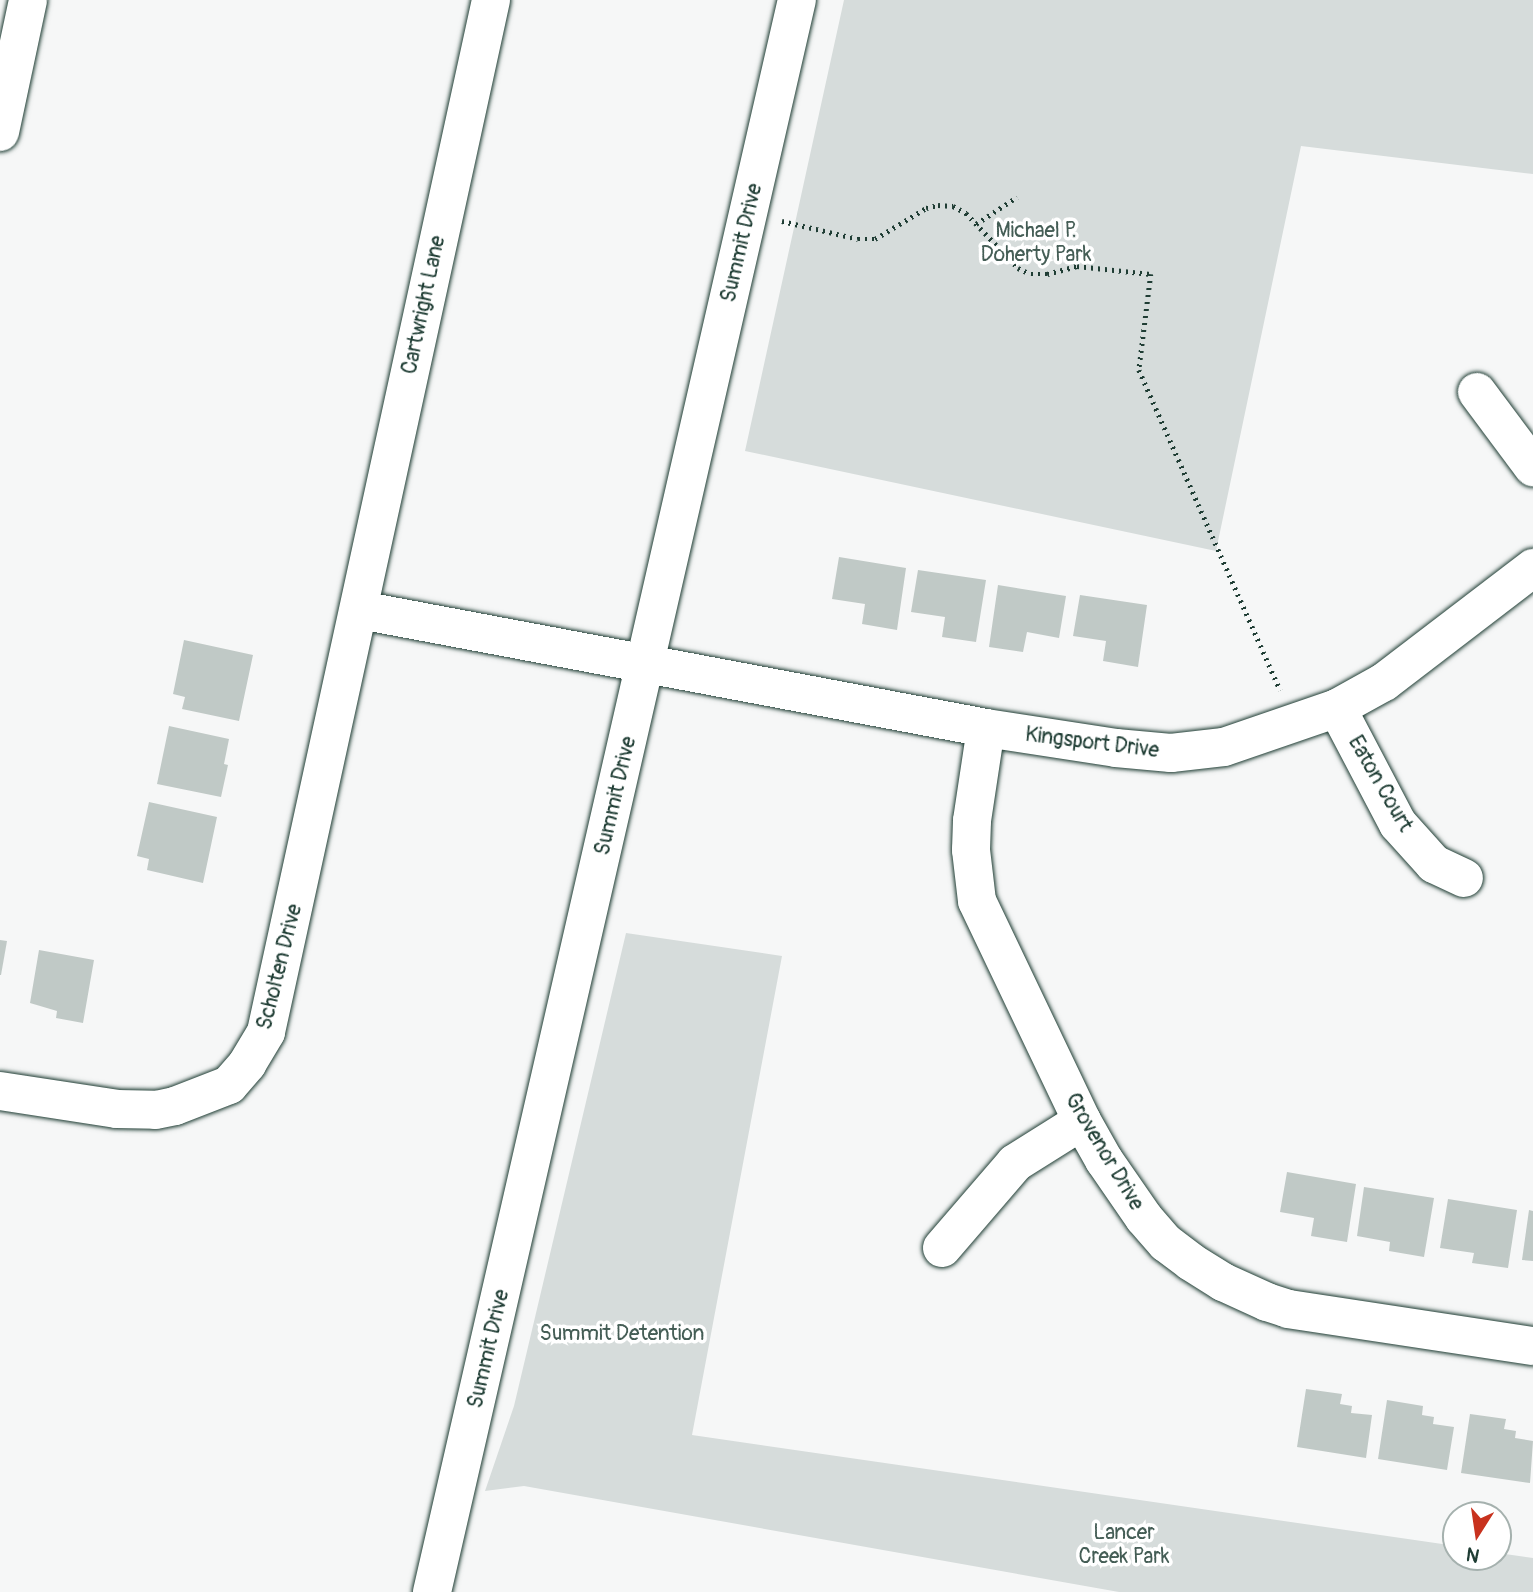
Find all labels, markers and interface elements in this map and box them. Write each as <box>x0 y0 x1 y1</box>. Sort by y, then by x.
street label: Summit Drive <box>716 181 768 305</box>
park label: Michael P. Doherty Park <box>981 218 1091 268</box>
street label: Cartwright Lane <box>397 233 451 377</box>
street label: Kingsport Drive <box>1024 722 1160 764</box>
street label: Eaton Court <box>1342 731 1418 837</box>
street label: Summit Drive <box>590 734 642 858</box>
street label: Scholten Drive <box>252 902 308 1032</box>
street label: Grovenor Drive <box>1059 1089 1149 1215</box>
street label: Summit Drive <box>463 1287 515 1411</box>
park label: Summit Detention <box>540 1321 704 1347</box>
north arrow <box>1442 1501 1512 1571</box>
park label: Lancer Creek Park <box>1079 1520 1169 1570</box>
text: N <box>1464 1542 1482 1568</box>

